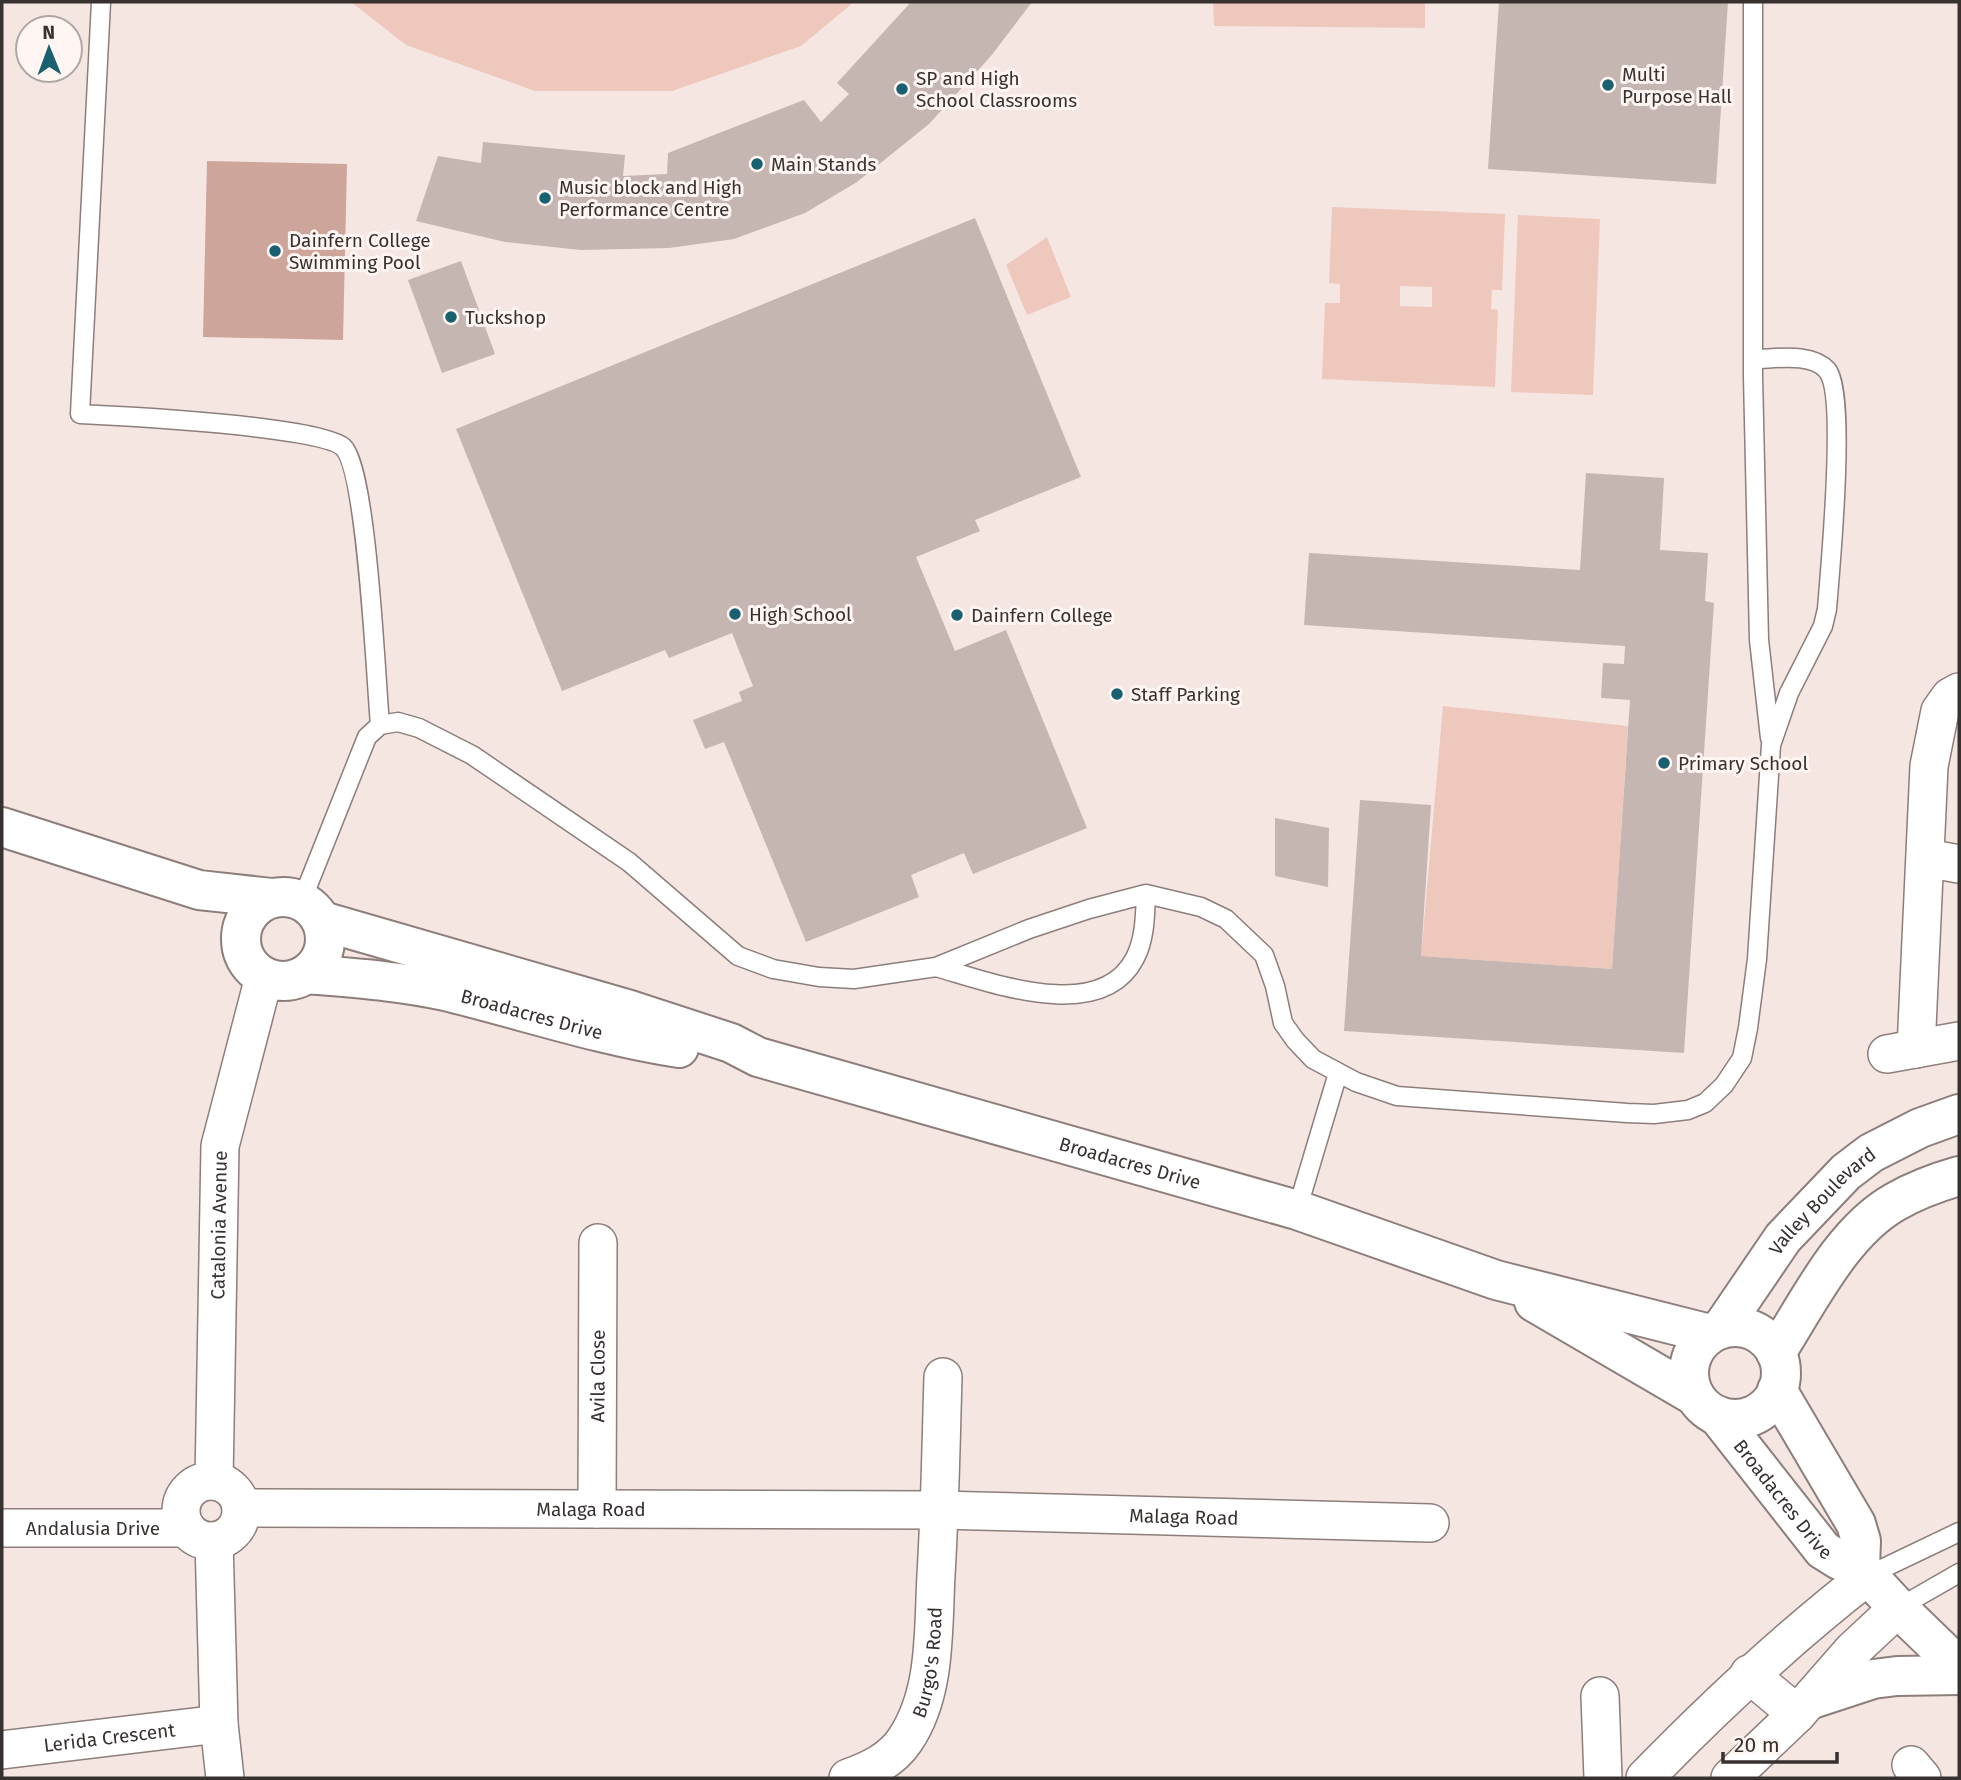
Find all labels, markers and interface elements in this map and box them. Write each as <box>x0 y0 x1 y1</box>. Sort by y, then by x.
north arrow <box>14 14 84 84</box>
text: N <box>42 21 55 44</box>
place label: Multi Purpose Hall <box>1622 63 1732 108</box>
place label: SP and High School Classrooms <box>916 67 1077 112</box>
marker: Multi Purpose Hall <box>1600 77 1616 93</box>
marker: SP and High School Classrooms <box>894 81 910 97</box>
place label: Main Stands <box>771 153 877 176</box>
marker: Main Stands <box>749 156 765 172</box>
place label: Music block and High Performance Centre <box>559 176 742 221</box>
marker: Music block and High Performance Centre <box>537 190 553 206</box>
place label: Dainfern College Swimming Pool <box>289 229 431 274</box>
marker: Dainfern College Swimming Pool <box>267 243 283 259</box>
place label: Tuckshop <box>465 306 546 329</box>
marker: Tuckshop <box>443 309 459 325</box>
place label: High School <box>749 603 852 626</box>
place label: Dainfern College <box>971 604 1113 627</box>
marker: High School <box>727 606 743 622</box>
marker: Dainfern College <box>949 607 965 623</box>
place label: Staff Parking <box>1131 683 1240 706</box>
marker: Staff Parking <box>1109 686 1125 702</box>
place label: Primary School <box>1678 752 1808 775</box>
marker: Primary School <box>1656 755 1672 771</box>
street label: Broadacres Drive <box>458 984 605 1044</box>
street label: Broadacres Drive <box>1057 1132 1203 1194</box>
street label: Valley Boulevard <box>1764 1142 1880 1259</box>
street label: Catalonia Avenue <box>206 1150 231 1300</box>
street label: Avila Close <box>586 1330 609 1422</box>
street label: Broadacres Drive <box>1729 1435 1836 1564</box>
street label: Malaga Road <box>536 1497 646 1521</box>
street label: Malaga Road <box>1129 1504 1239 1529</box>
street label: Andalusia Drive <box>26 1517 160 1540</box>
street label: Burgo's Road <box>907 1606 946 1721</box>
street label: Lerida Crescent <box>42 1718 176 1756</box>
scale bar <box>1723 1720 1837 1764</box>
text: 20 m <box>1734 1732 1780 1758</box>

